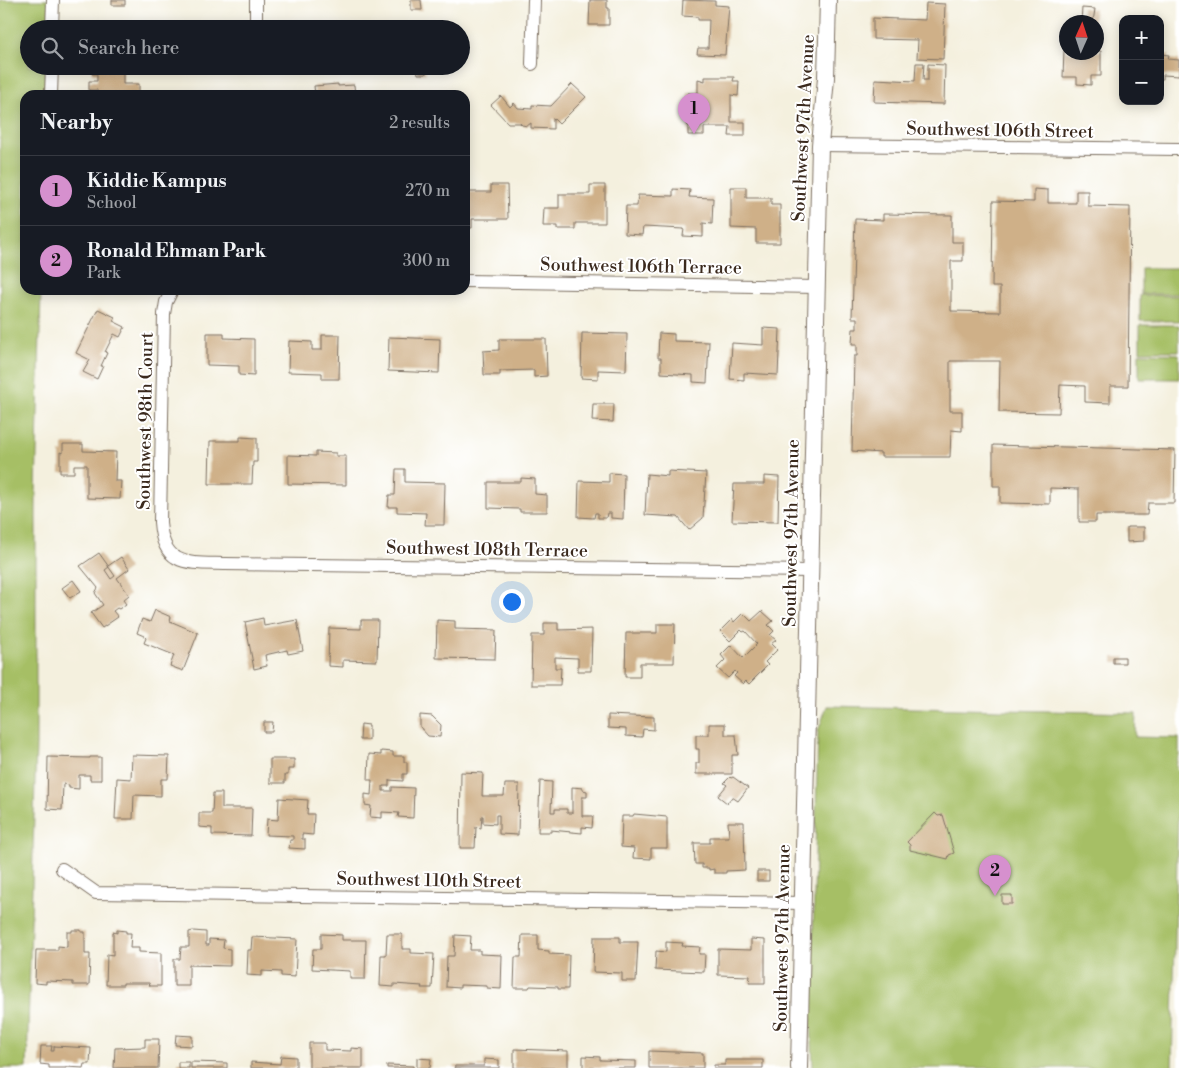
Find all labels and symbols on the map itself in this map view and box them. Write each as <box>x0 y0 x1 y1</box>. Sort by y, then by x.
north arrow <box>1059 15 1104 60</box>
street label: Southwest 97th Avenue <box>787 34 820 222</box>
pin: 1 <box>678 93 710 134</box>
street label: Southwest 106th Street <box>906 117 1094 144</box>
street label: Southwest 106th Terrace <box>540 253 742 280</box>
street label: Southwest 98th Court <box>132 331 159 510</box>
street label: Southwest 97th Avenue <box>778 439 805 627</box>
street label: Southwest 108th Terrace <box>386 536 588 563</box>
your location <box>499 589 525 615</box>
street label: Southwest 97th Avenue <box>769 844 796 1032</box>
pin: 2 <box>979 855 1011 896</box>
street label: Southwest 110th Street <box>336 867 522 894</box>

